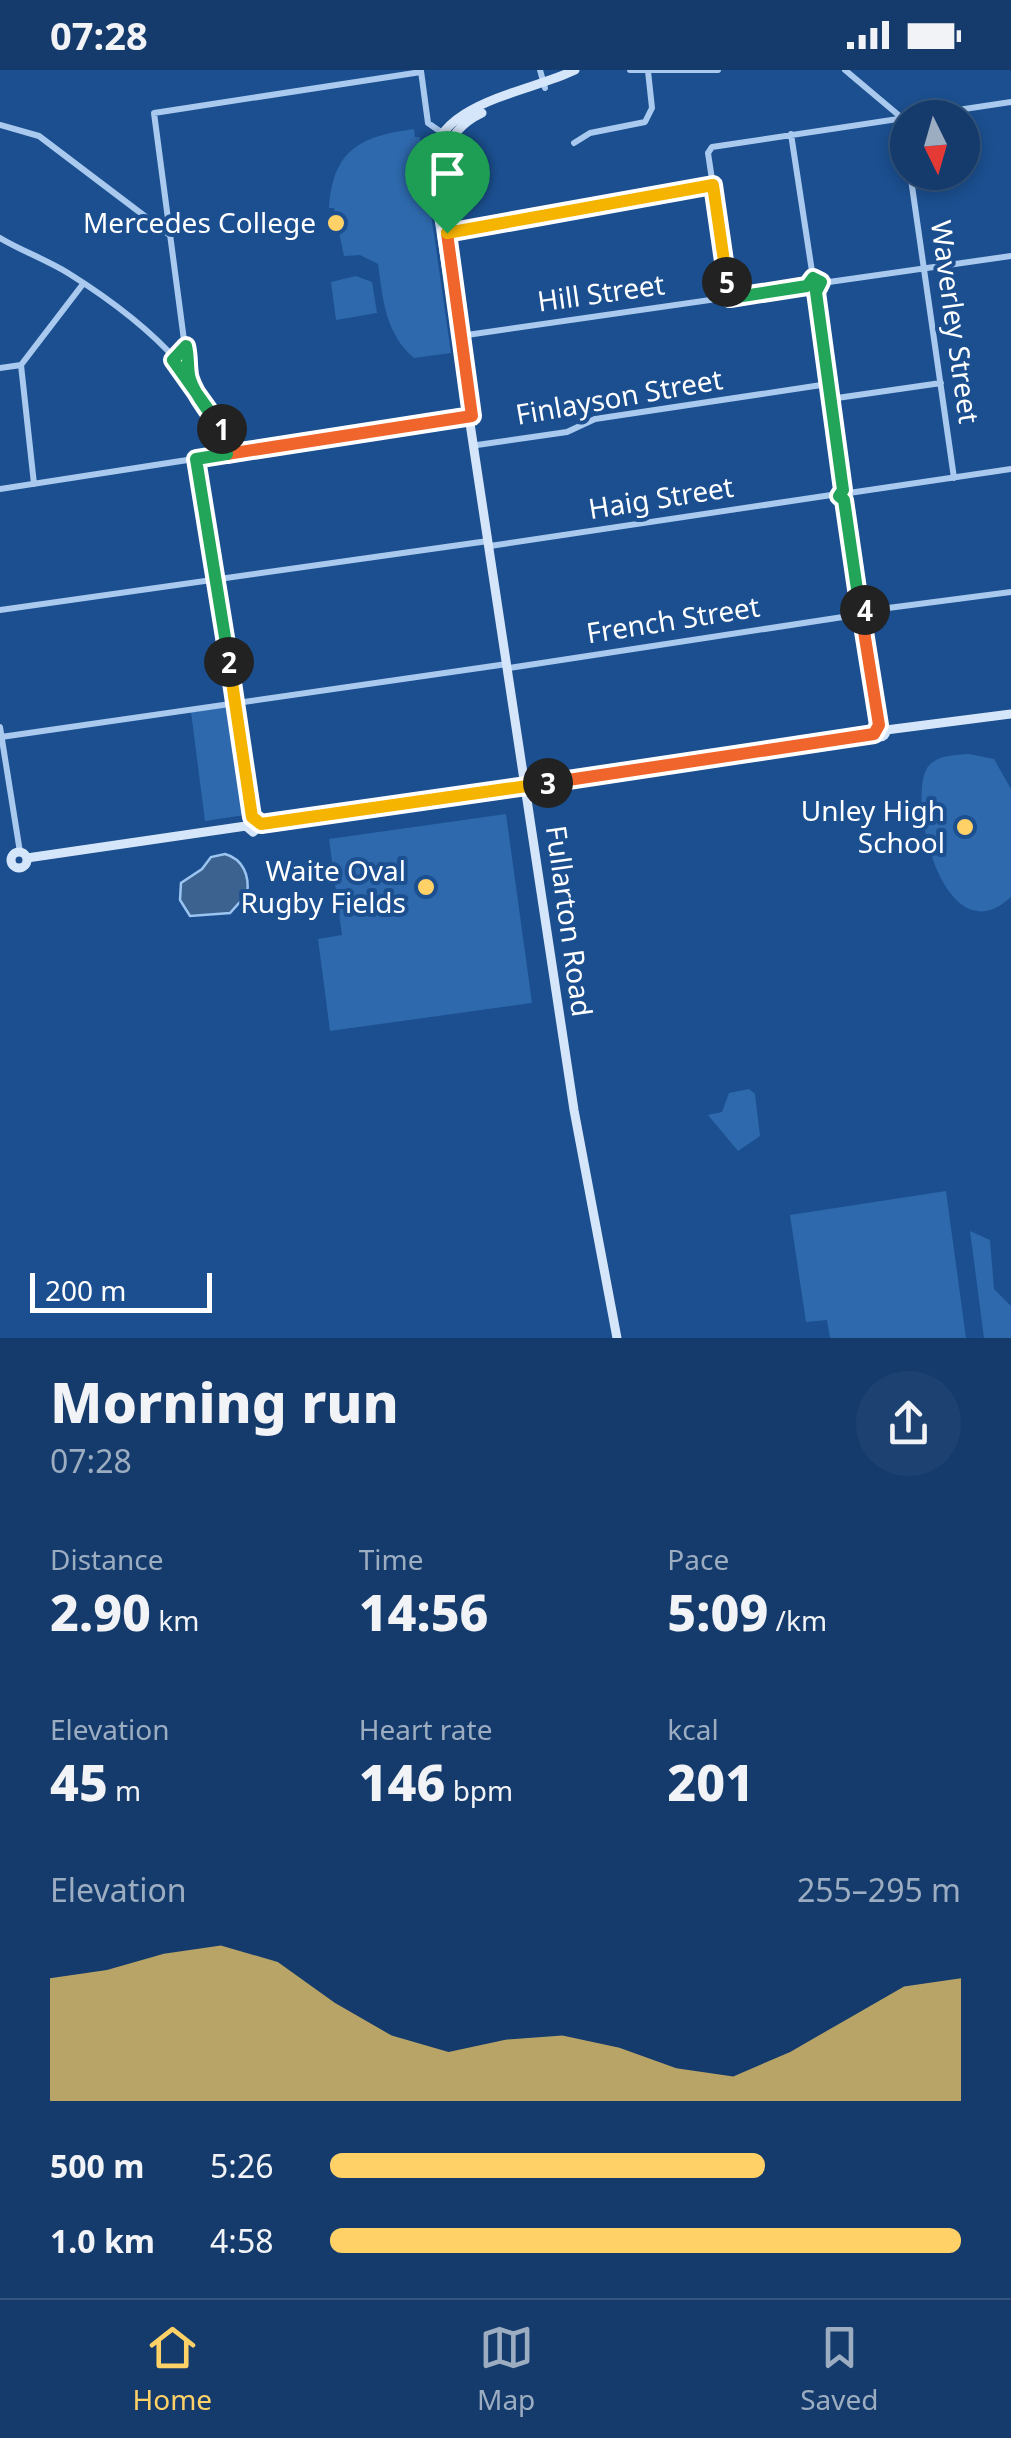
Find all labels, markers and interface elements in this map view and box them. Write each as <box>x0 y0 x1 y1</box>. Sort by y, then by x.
text: 07:28 <box>50 9 148 61</box>
north arrow <box>890 100 980 190</box>
map controls <box>890 100 980 190</box>
pin <box>405 131 490 234</box>
icon: arrive <box>420 146 475 201</box>
place label: Mercedes College <box>83 203 316 241</box>
marker: Mercedes College <box>325 212 347 234</box>
street label: Waverley Street <box>923 218 989 426</box>
pin: 5 <box>702 257 752 307</box>
text: 5 <box>719 263 735 301</box>
street label: Hill Street <box>535 264 667 320</box>
street label: Finlayson Street <box>512 359 725 433</box>
pin: 1 <box>197 404 247 454</box>
text: 1 <box>214 410 230 448</box>
street label: Haig Street <box>586 467 736 527</box>
pin: 4 <box>840 585 890 635</box>
street label: French Street <box>584 587 762 651</box>
text: 4 <box>857 591 873 629</box>
pin: 2 <box>204 637 254 687</box>
text: 2 <box>221 643 237 681</box>
pin: 3 <box>523 758 573 808</box>
text: 3 <box>540 764 556 802</box>
place label: Unley High School <box>801 791 945 861</box>
marker: Unley High School <box>954 816 976 838</box>
street label: Fullarton Road <box>538 823 602 1019</box>
place label: Waite Oval Rugby Fields <box>240 851 406 921</box>
marker: Waite Oval Rugby Fields <box>415 876 437 898</box>
scale bar <box>30 1268 212 1312</box>
text: 200 m <box>45 1271 127 1309</box>
text: Morning run <box>50 1364 399 1439</box>
button: share <box>856 1371 961 1476</box>
text: 07:28 <box>50 1439 132 1482</box>
text: Distance <box>50 1540 163 1578</box>
text: Time <box>359 1540 423 1578</box>
text: Pace <box>667 1540 729 1578</box>
text: 2.90 <box>50 1578 151 1646</box>
text: 14:56 <box>359 1578 489 1646</box>
text: 5:09 <box>667 1578 768 1646</box>
text: km <box>151 1601 199 1639</box>
text: /km <box>768 1601 827 1639</box>
text: Elevation <box>50 1710 170 1748</box>
text: Heart rate <box>359 1710 492 1748</box>
text: kcal <box>667 1710 719 1748</box>
text: 45 <box>50 1748 108 1816</box>
text: 146 <box>359 1748 445 1816</box>
text: 201 <box>667 1748 754 1816</box>
text: m <box>108 1771 141 1809</box>
text: bpm <box>445 1771 513 1809</box>
text: Elevation <box>50 1868 187 1911</box>
text: 255–295 m <box>797 1868 961 1911</box>
text: 500 m <box>50 2144 144 2187</box>
text: 5:26 <box>210 2144 274 2187</box>
text: 1.0 km <box>50 2219 155 2262</box>
text: 4:58 <box>210 2219 274 2262</box>
tab: Home <box>132 2320 212 2418</box>
tab: Map <box>477 2320 535 2418</box>
tab: Saved <box>800 2320 879 2418</box>

